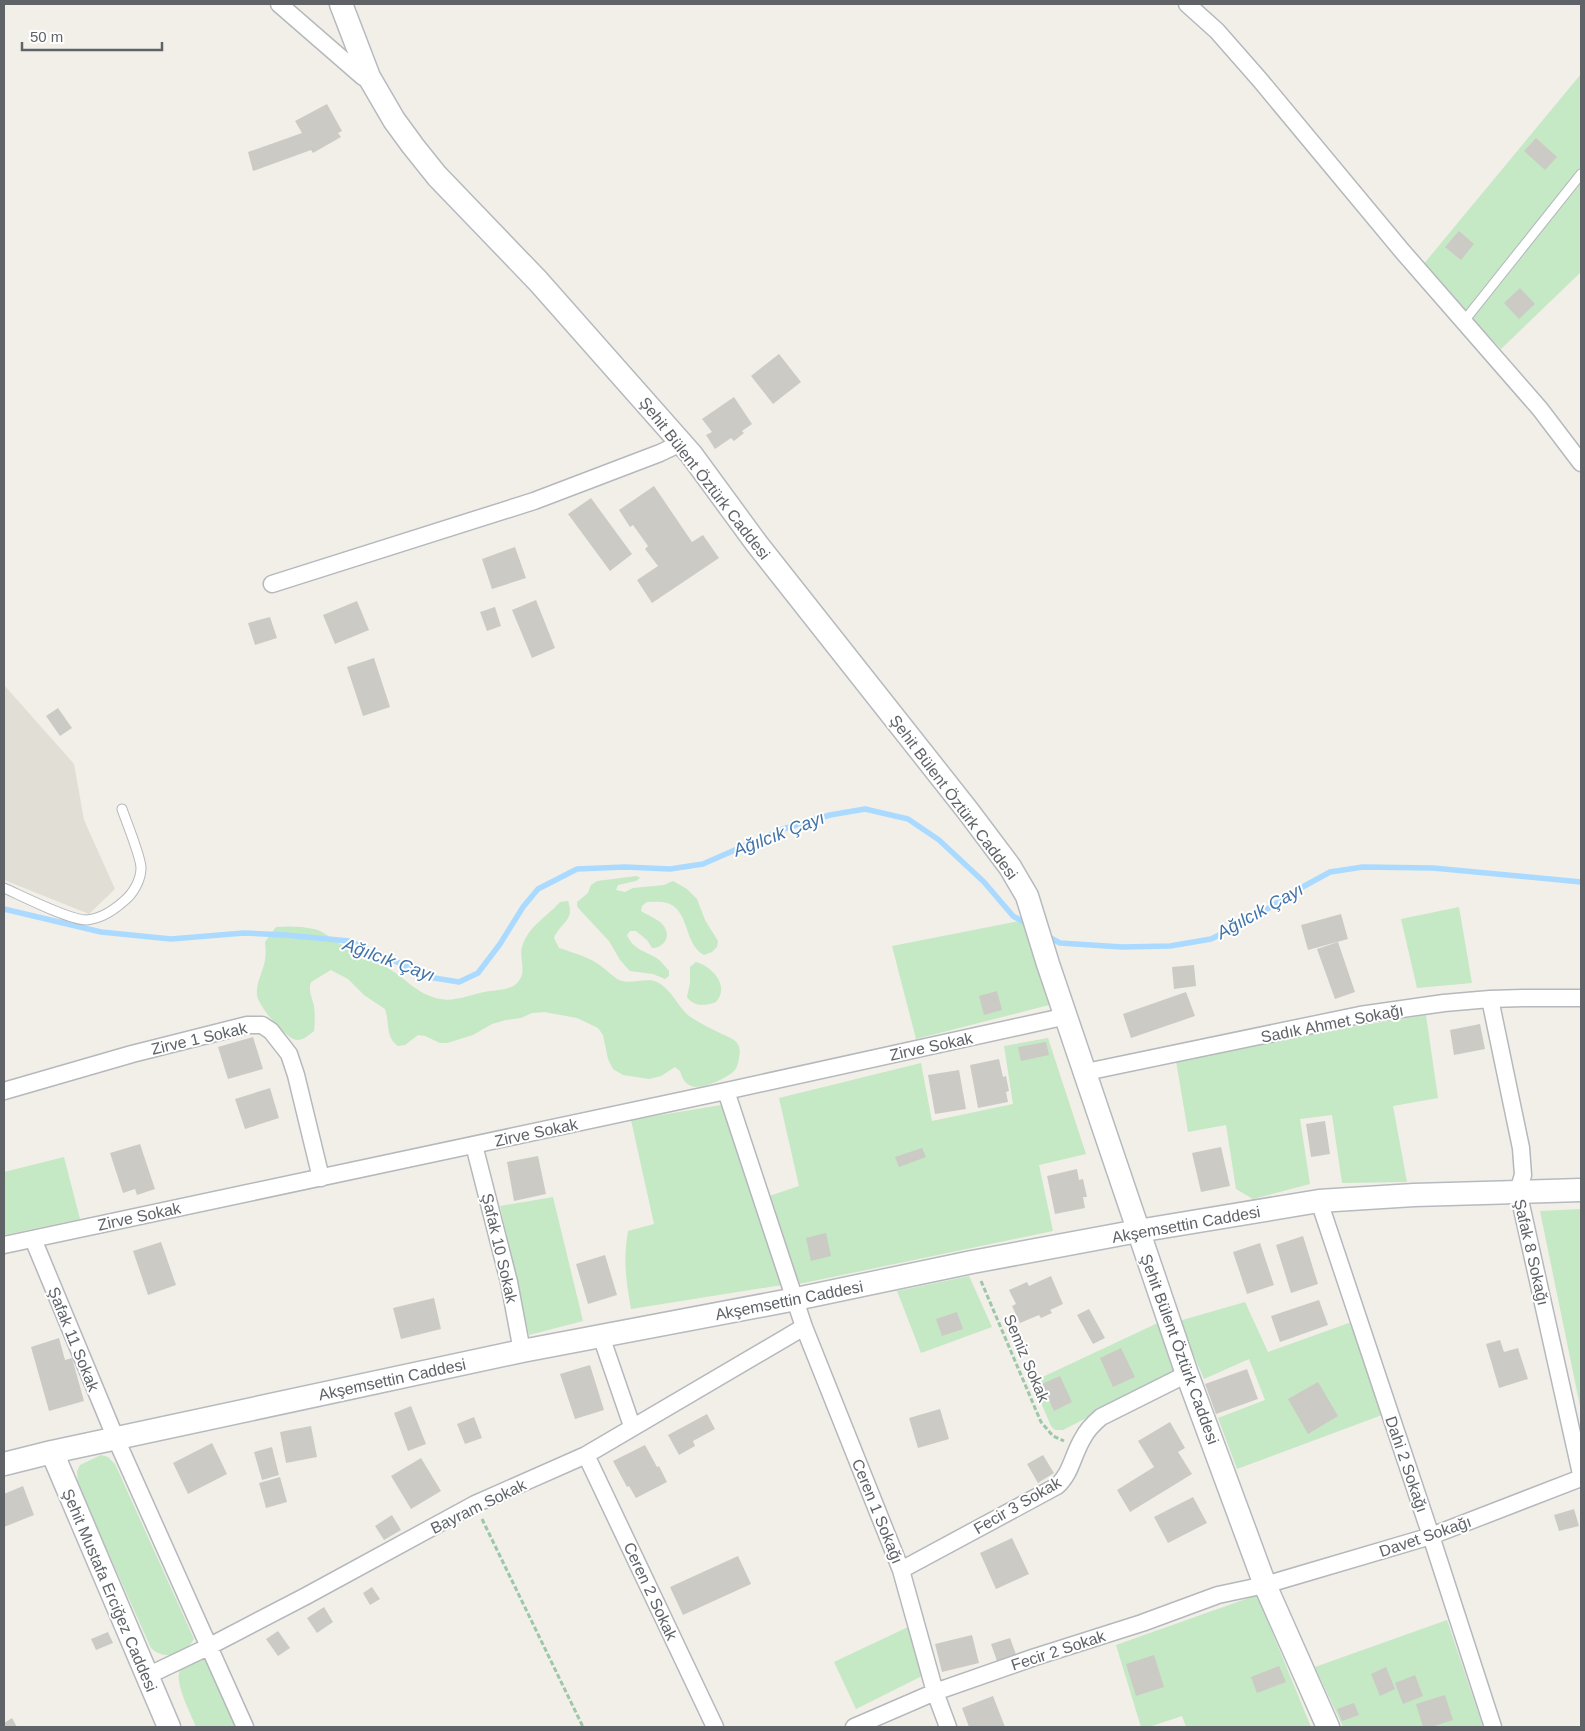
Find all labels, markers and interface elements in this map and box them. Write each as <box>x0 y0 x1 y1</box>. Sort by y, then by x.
scale bar <box>22 20 162 52</box>
text: 50 m <box>30 28 63 45</box>
street label: Şehit Bülent Öztürk Caddesi <box>636 394 773 563</box>
street label: Şehit Bülent Öztürk Caddesi <box>886 712 1021 883</box>
water label: Ağılcık Çayı <box>730 807 827 861</box>
water label: Ağılcık Çayı <box>1212 879 1307 944</box>
water label: Ağılcık Çayı <box>340 934 438 986</box>
street label: Sadık Ahmet Sokağı <box>1259 1001 1405 1046</box>
street label: Zirve 1 Sokak <box>150 1019 250 1058</box>
street label: Zirve Sokak <box>888 1029 975 1064</box>
street label: Zirve Sokak <box>493 1115 580 1150</box>
street label: Şafak 10 Sokak <box>479 1192 521 1306</box>
street label: Şafak 8 Sokağı <box>1511 1197 1552 1307</box>
street label: Zirve Sokak <box>96 1199 183 1234</box>
street label: Akşemsettin Caddesi <box>1111 1203 1262 1246</box>
street label: Şehit Bülent Öztürk Caddesi <box>1137 1252 1222 1447</box>
street label: Akşemsettin Caddesi <box>714 1278 864 1323</box>
street label: Şafak 11 Sokak <box>45 1285 103 1395</box>
street label: Semiz Sokak <box>1000 1312 1053 1405</box>
street label: Akşemsettin Caddesi <box>317 1356 467 1403</box>
street label: Dahi 2 Sokağı <box>1382 1414 1431 1514</box>
street label: Ceren 1 Sokağı <box>849 1456 906 1566</box>
street label: Fecir 3 Sokak <box>971 1473 1065 1537</box>
street label: Bayram Sokak <box>428 1476 530 1537</box>
street label: Şehit Mustafa Erciğez Caddesi <box>59 1486 160 1694</box>
street label: Davet Sokağı <box>1377 1513 1473 1560</box>
street label: Ceren 2 Sokak <box>620 1540 681 1644</box>
street label: Fecir 2 Sokak <box>1009 1627 1108 1674</box>

